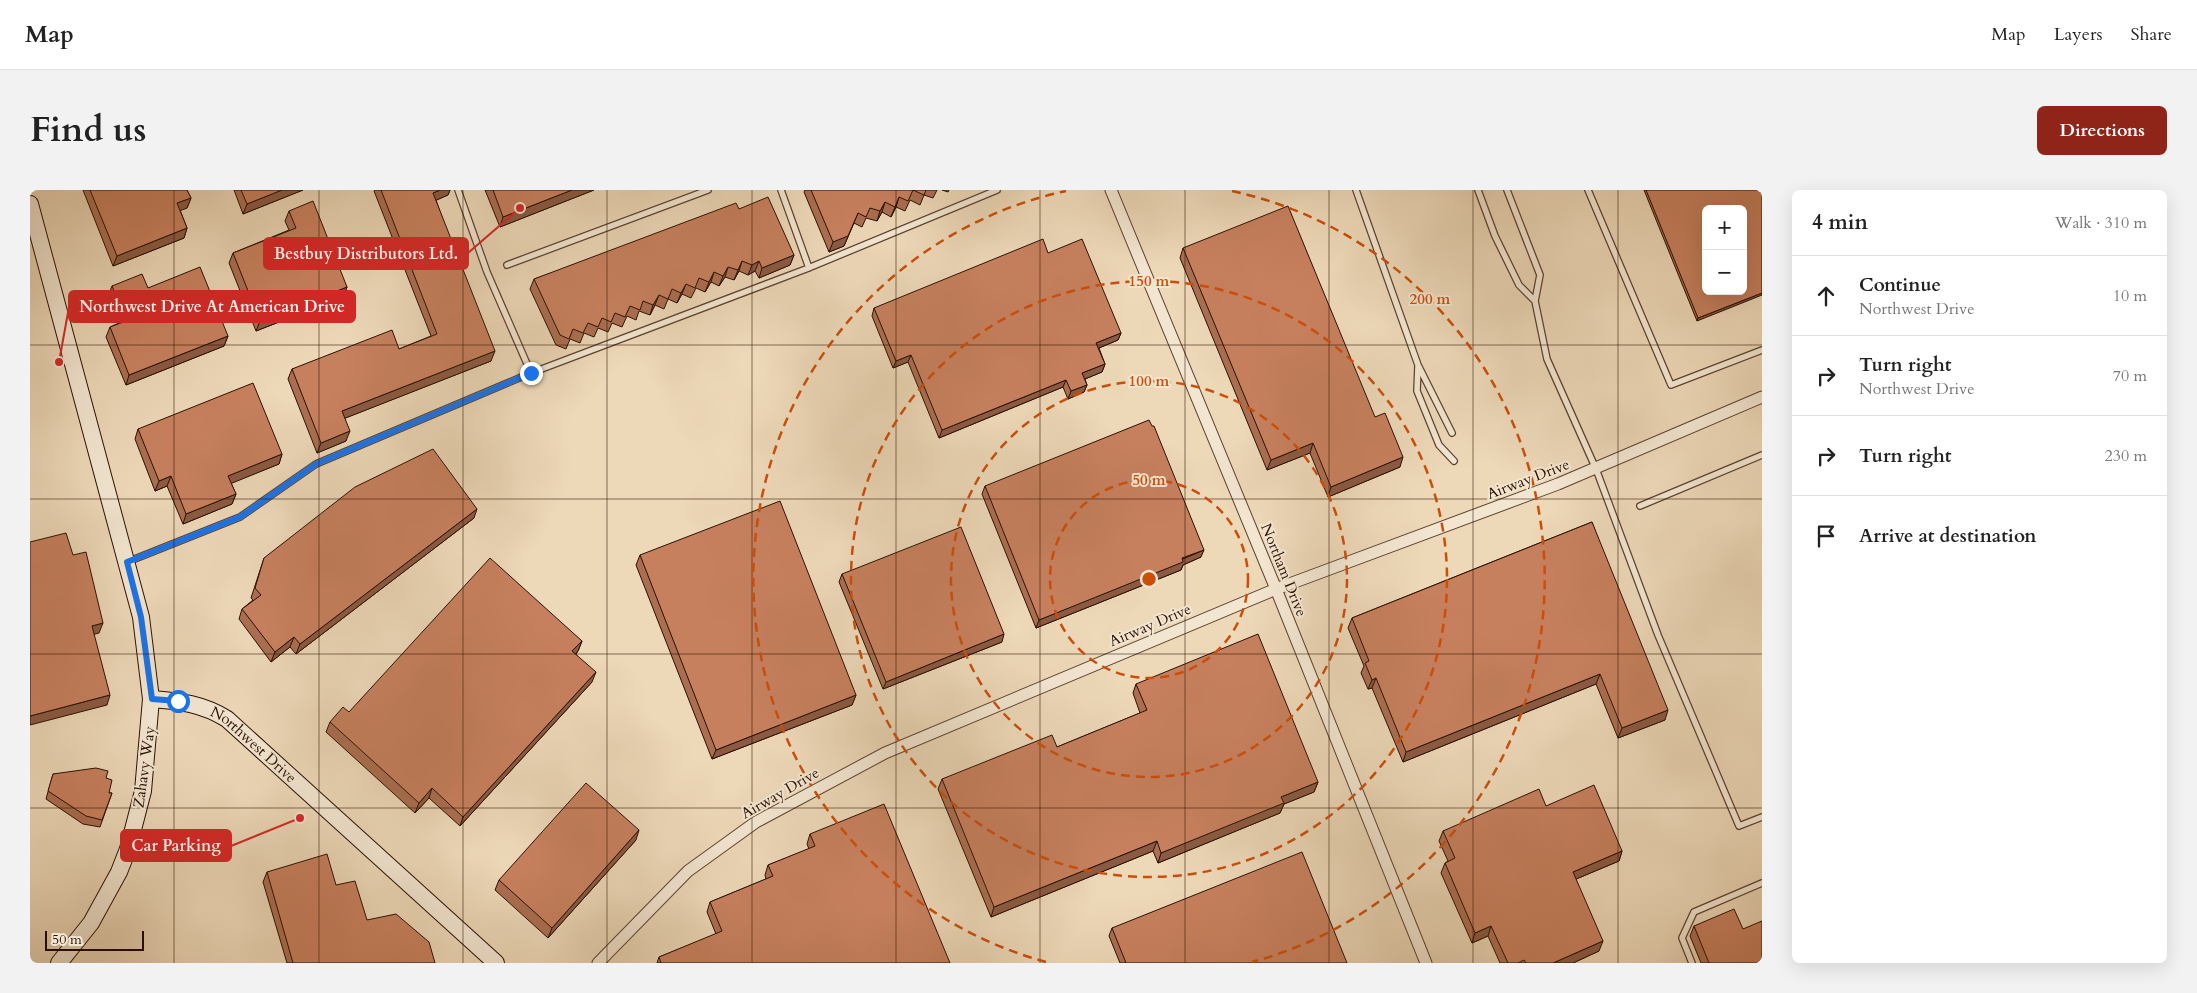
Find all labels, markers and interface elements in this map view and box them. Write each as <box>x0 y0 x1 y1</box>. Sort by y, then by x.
text: Map <box>25 18 74 51</box>
text: Map <box>1991 22 2026 47</box>
text: Layers <box>2054 22 2103 47</box>
text: Share <box>2131 22 2172 47</box>
text: Find us <box>30 106 146 154</box>
button: Directions <box>2037 106 2167 155</box>
map controls <box>1702 205 1747 295</box>
button: + <box>1702 205 1747 250</box>
text: 4 min <box>1812 208 1868 237</box>
text: Walk · 310 m <box>2055 212 2147 234</box>
callout: Bestbuy Distributors Ltd. <box>264 238 468 269</box>
text: Bestbuy Distributors Ltd. <box>274 243 458 265</box>
button: − <box>1702 250 1747 295</box>
text: 150 m <box>1129 271 1170 291</box>
text: Continue <box>1859 272 1941 298</box>
icon: ahead <box>1812 282 1840 310</box>
text: 10 m <box>2113 285 2147 307</box>
text: 200 m <box>1410 289 1451 309</box>
callout: Northwest Drive At American Drive <box>69 291 355 322</box>
text: Northwest Drive At American Drive <box>79 296 345 318</box>
text: Northwest Drive <box>1859 298 1974 320</box>
text: Turn right <box>1859 352 1951 378</box>
route end <box>520 362 543 385</box>
icon: right <box>1812 362 1840 390</box>
text: 70 m <box>2113 365 2147 387</box>
text: 100 m <box>1129 371 1170 391</box>
text: Northwest Drive <box>1859 378 1974 400</box>
icon: right <box>1812 442 1840 470</box>
text: Turn right <box>1859 443 1951 469</box>
text: 230 m <box>2105 445 2147 467</box>
street label: Airway Drive <box>1484 454 1572 504</box>
text: 50 m <box>1132 470 1166 490</box>
street label: Northam Drive <box>1256 520 1312 620</box>
icon: arrive <box>1812 522 1840 550</box>
text: Arrive at destination <box>1859 523 2036 549</box>
centre of rings <box>1140 570 1158 588</box>
street label: Airway Drive <box>1106 599 1194 651</box>
route start <box>167 690 190 713</box>
street label: Northwest Drive <box>207 702 301 787</box>
street label: Zahavy Way <box>128 725 160 809</box>
street label: Airway Drive <box>737 762 823 823</box>
callout: Car Parking <box>121 830 231 861</box>
text: Car Parking <box>131 835 221 857</box>
scale bar <box>45 928 144 951</box>
text: 50 m <box>52 930 82 949</box>

